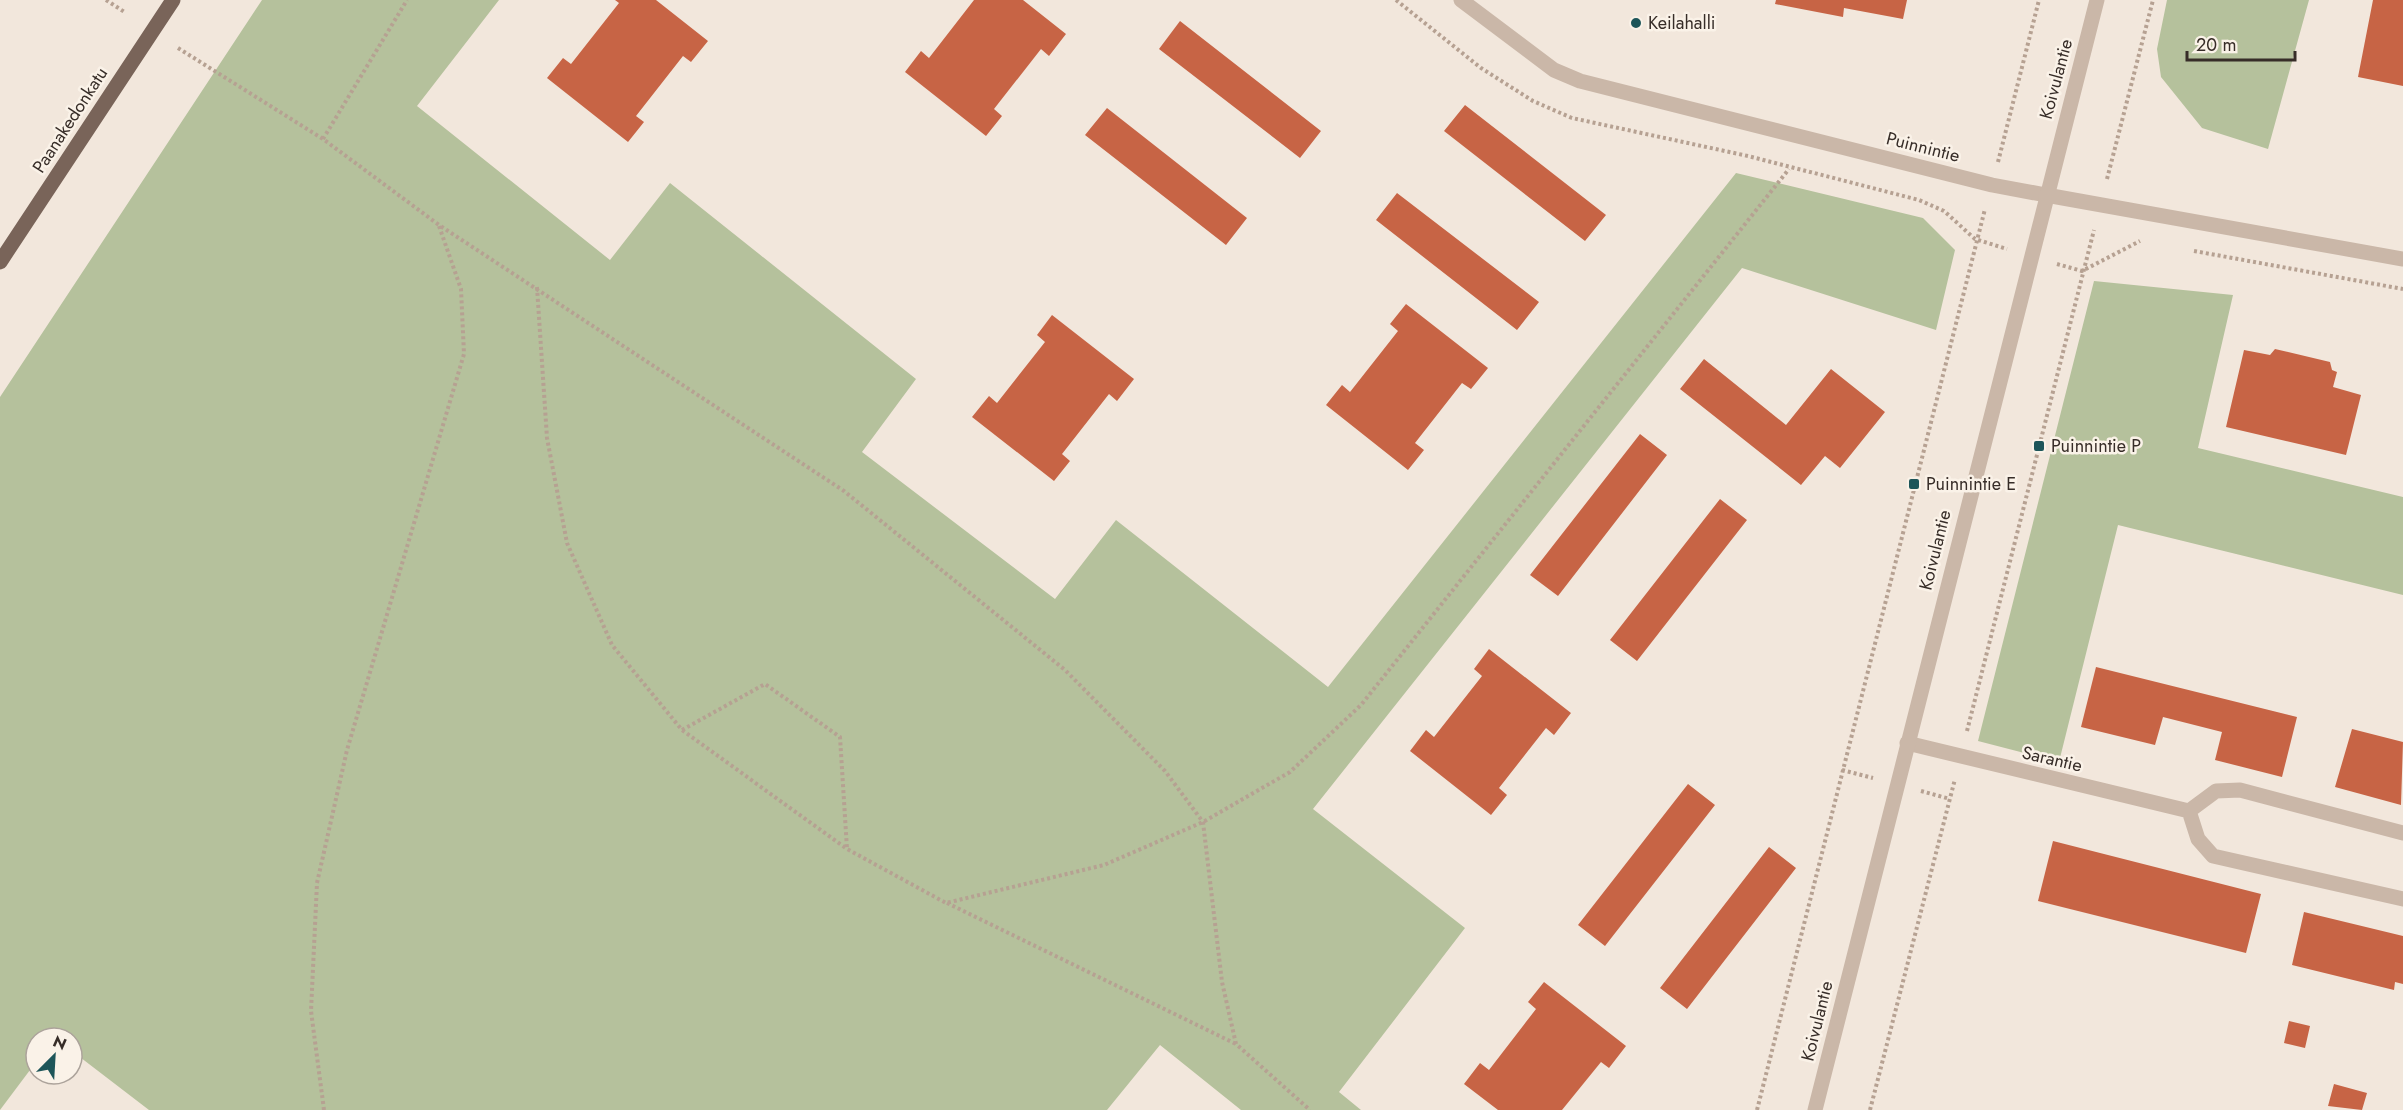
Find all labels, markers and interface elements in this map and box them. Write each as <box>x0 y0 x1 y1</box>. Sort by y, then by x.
place label: Keilahalli <box>1648 10 1715 36</box>
marker: Keilahalli <box>1629 16 1643 30</box>
scale bar <box>2187 24 2295 62</box>
text: 20 m <box>2196 32 2236 58</box>
street label: Koivulantie <box>2033 36 2079 122</box>
street label: Paanakedonkatu <box>26 62 114 178</box>
street label: Puinnintie <box>1883 125 1963 169</box>
place label: Puinnintie P <box>2051 433 2141 459</box>
marker: Puinnintie P <box>2032 439 2046 453</box>
place label: Puinnintie E <box>1926 471 2016 497</box>
marker: Puinnintie E <box>1907 477 1921 491</box>
street label: Koivulantie <box>1912 507 1958 593</box>
street label: Sarantie <box>2019 739 2085 779</box>
street label: Koivulantie <box>1794 978 1840 1064</box>
north arrow <box>24 1026 84 1086</box>
text: N <box>49 1030 70 1056</box>

